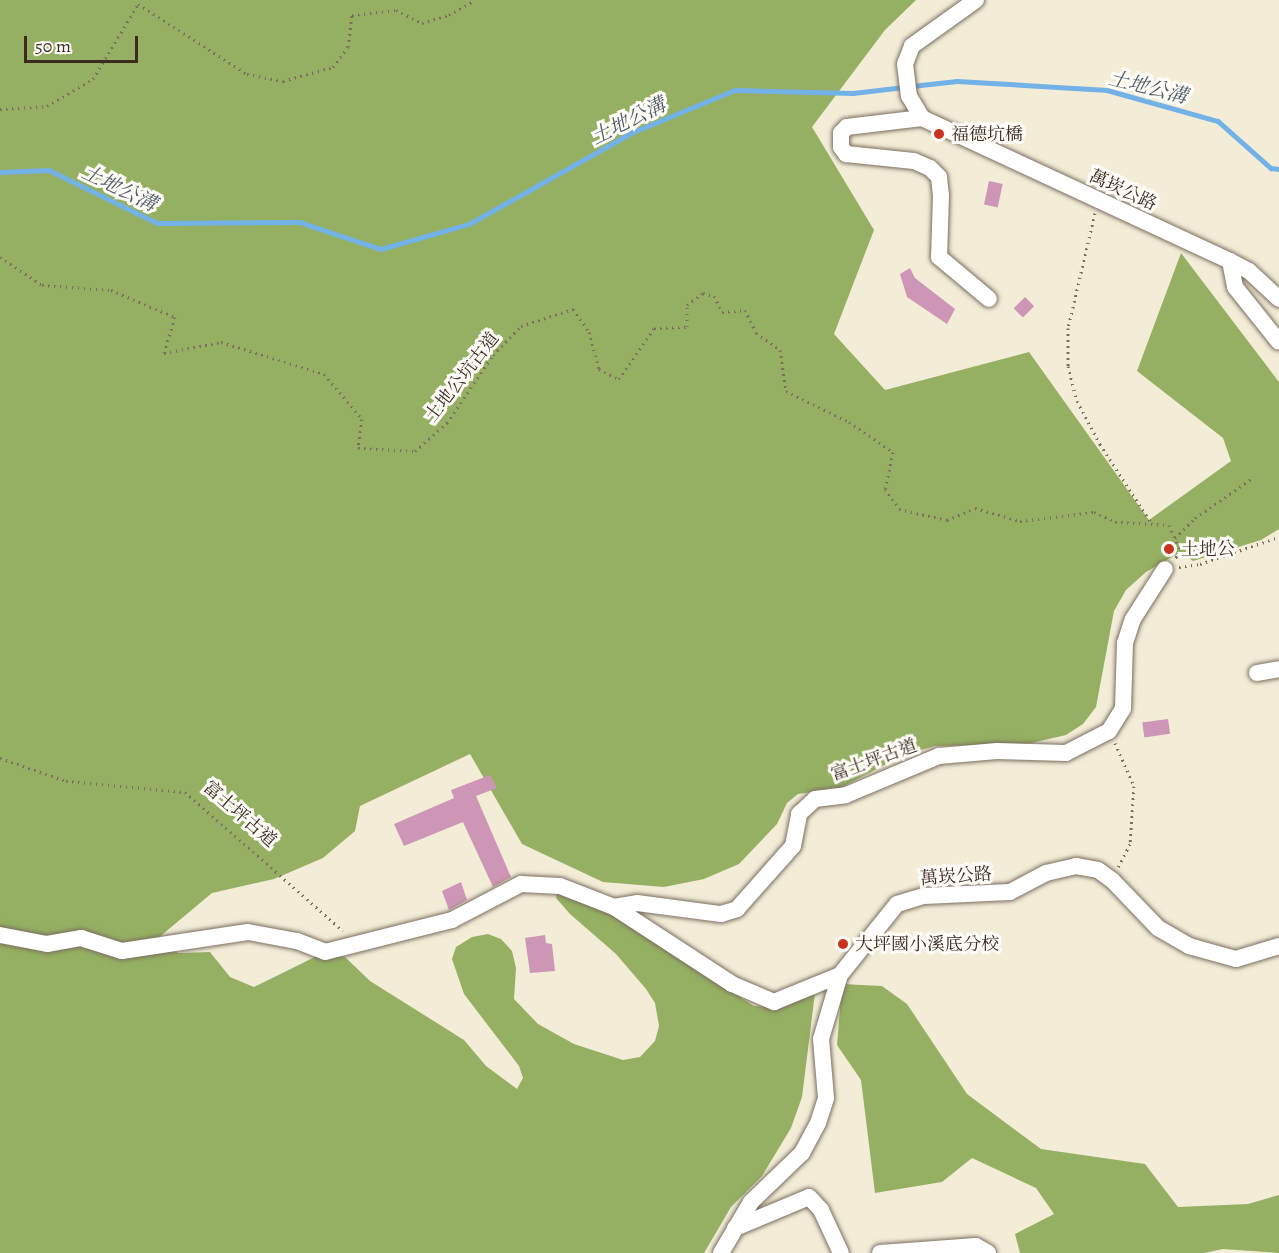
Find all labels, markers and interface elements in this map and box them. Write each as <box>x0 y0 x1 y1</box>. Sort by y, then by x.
scale bar <box>27 24 141 62</box>
text: 50 m <box>35 34 71 58</box>
water label: 土地公溝 <box>1106 66 1190 108</box>
water label: 土地公溝 <box>587 93 669 149</box>
place label: 福德坑橋 <box>951 123 1023 145</box>
marker: 福德坑橋 <box>932 127 946 141</box>
water label: 土地公溝 <box>78 160 160 216</box>
street label: 萬崁公路 <box>1086 165 1160 215</box>
street label: 土地公坑古道 <box>420 328 504 426</box>
place label: 土地公 <box>1181 538 1235 560</box>
marker: 土地公 <box>1162 542 1176 556</box>
street label: 富士坪古道 <box>828 734 920 786</box>
street label: 富士坪古道 <box>199 776 281 852</box>
street label: 萬崁公路 <box>919 863 993 889</box>
place label: 大坪國小溪底分校 <box>855 933 999 955</box>
marker: 大坪國小溪底分校 <box>836 937 850 951</box>

